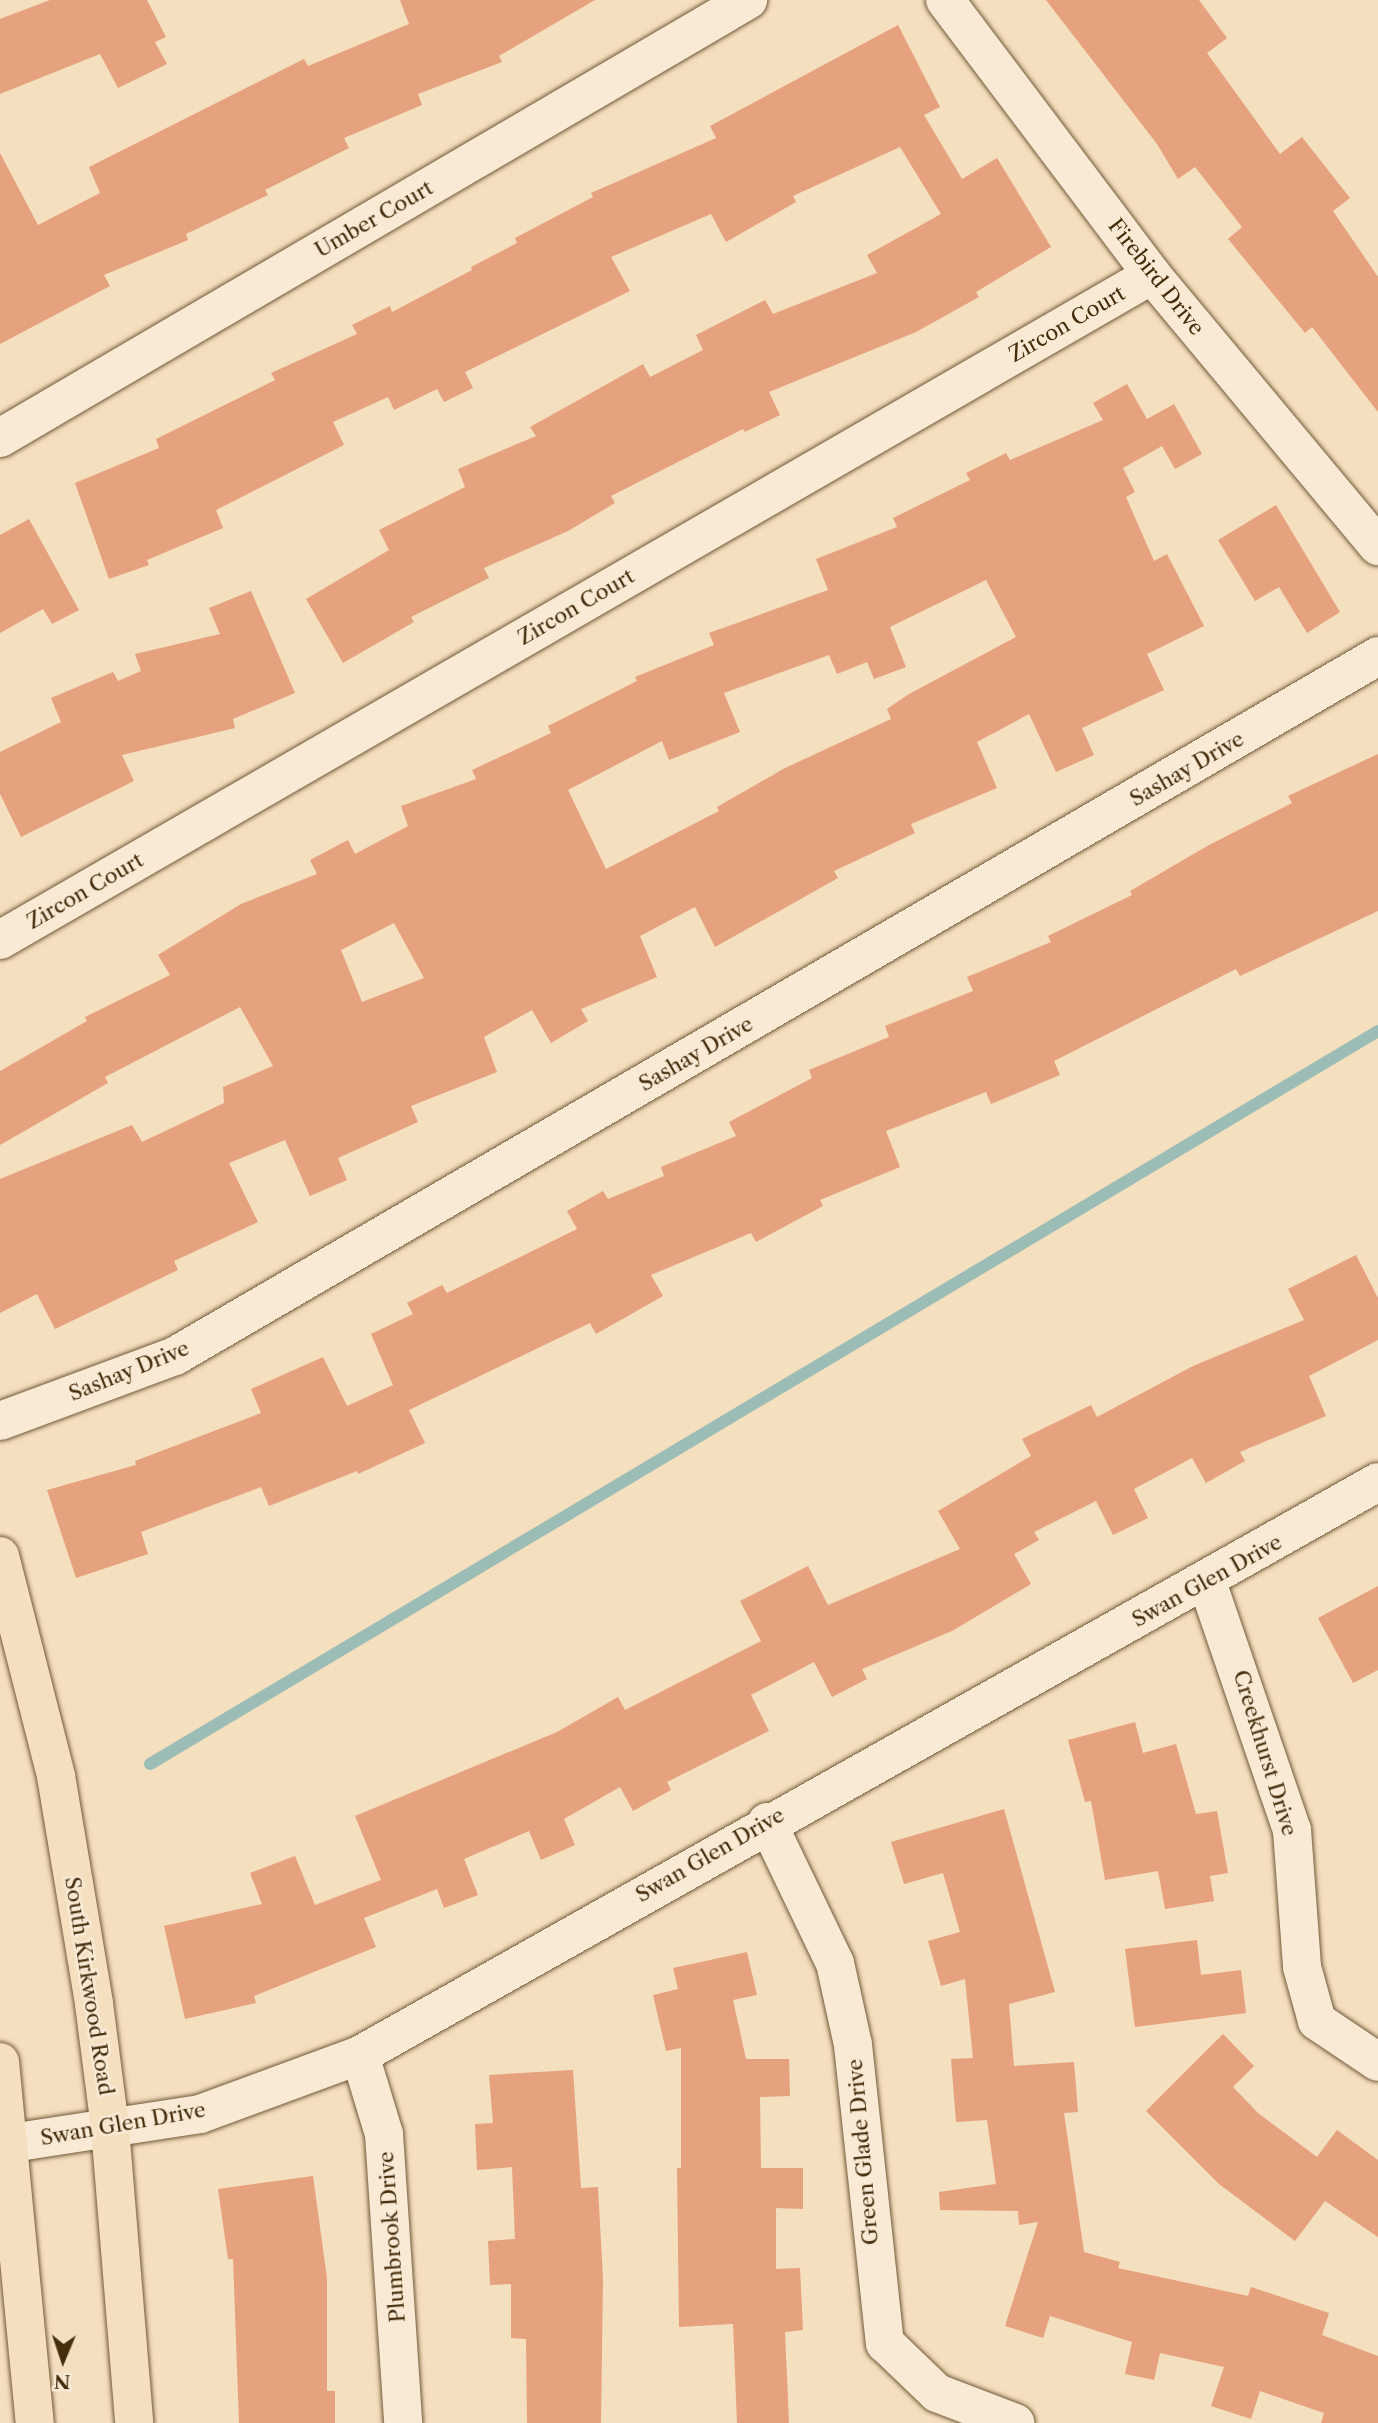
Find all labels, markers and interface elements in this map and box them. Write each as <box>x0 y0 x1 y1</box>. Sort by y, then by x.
street label: Umber Court <box>310 175 438 263</box>
street label: Firebird Drive <box>1103 214 1209 340</box>
street label: Zircon Court <box>1004 281 1130 367</box>
street label: Zircon Court <box>513 564 639 650</box>
street label: Sashay Drive <box>1125 726 1249 812</box>
street label: Zircon Court <box>22 848 148 934</box>
street label: Sashay Drive <box>634 1011 758 1097</box>
street label: Sashay Drive <box>65 1335 193 1407</box>
street label: Swan Glen Drive <box>1128 1529 1286 1633</box>
street label: Creekhurst Drive <box>1228 1667 1302 1839</box>
street label: Swan Glen Drive <box>631 1802 789 1908</box>
street label: South Kirkwood Road <box>59 1875 119 2097</box>
street label: Green Glade Drive <box>842 2058 884 2246</box>
street label: Swan Glen Drive <box>38 2097 208 2151</box>
street label: Plumbrook Drive <box>373 2150 411 2324</box>
north arrow <box>28 2325 98 2395</box>
text: N <box>54 2370 71 2393</box>

